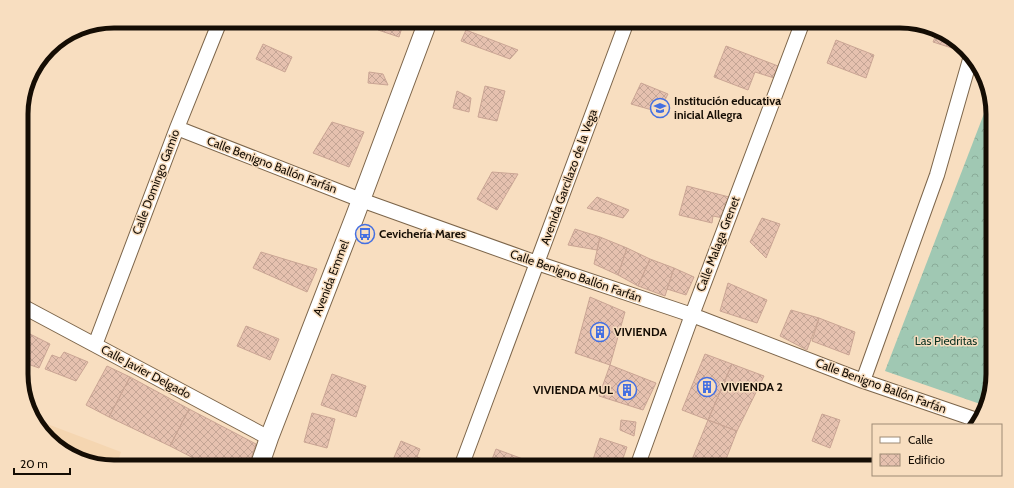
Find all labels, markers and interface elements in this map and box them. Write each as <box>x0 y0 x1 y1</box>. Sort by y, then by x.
place label: Institución educativa inicial Allegra <box>674 93 781 122</box>
school or university icon: Institución educativa inicial Allegra <box>649 97 671 119</box>
street label: Avenida Garcilazo de la Vega <box>537 107 600 247</box>
street label: Calle Domingo Gamio <box>129 127 183 237</box>
street label: Calle Benigno Ballón Farfán <box>205 133 340 196</box>
street label: Calle Malaga Grenet <box>692 194 743 294</box>
bus stop icon: Cevichería Mares <box>354 223 376 245</box>
place label: Cevichería Mares <box>379 226 466 241</box>
street label: Avenida Emmel <box>309 238 352 318</box>
street label: Calle Benigno Ballón Farfán <box>508 246 644 305</box>
building icon: VIVIENDA <box>589 321 611 343</box>
place label: VIVIENDA <box>614 324 667 339</box>
park label: Las Piedritas <box>915 333 977 348</box>
street label: Calle Javier Delgado <box>99 342 194 402</box>
street label: Calle Benigno Ballón Farfán <box>814 355 949 416</box>
building icon: VIVIENDA 2 <box>696 376 718 398</box>
building icon: VIVIENDA MUL <box>616 379 638 401</box>
place label: VIVIENDA 2 <box>721 379 783 394</box>
place label: VIVIENDA MUL <box>533 382 613 397</box>
legend <box>872 424 1002 476</box>
text: Calle <box>908 432 933 447</box>
scale bar <box>14 450 70 476</box>
text: Edificio <box>908 452 945 467</box>
text: 20 m <box>20 456 48 471</box>

